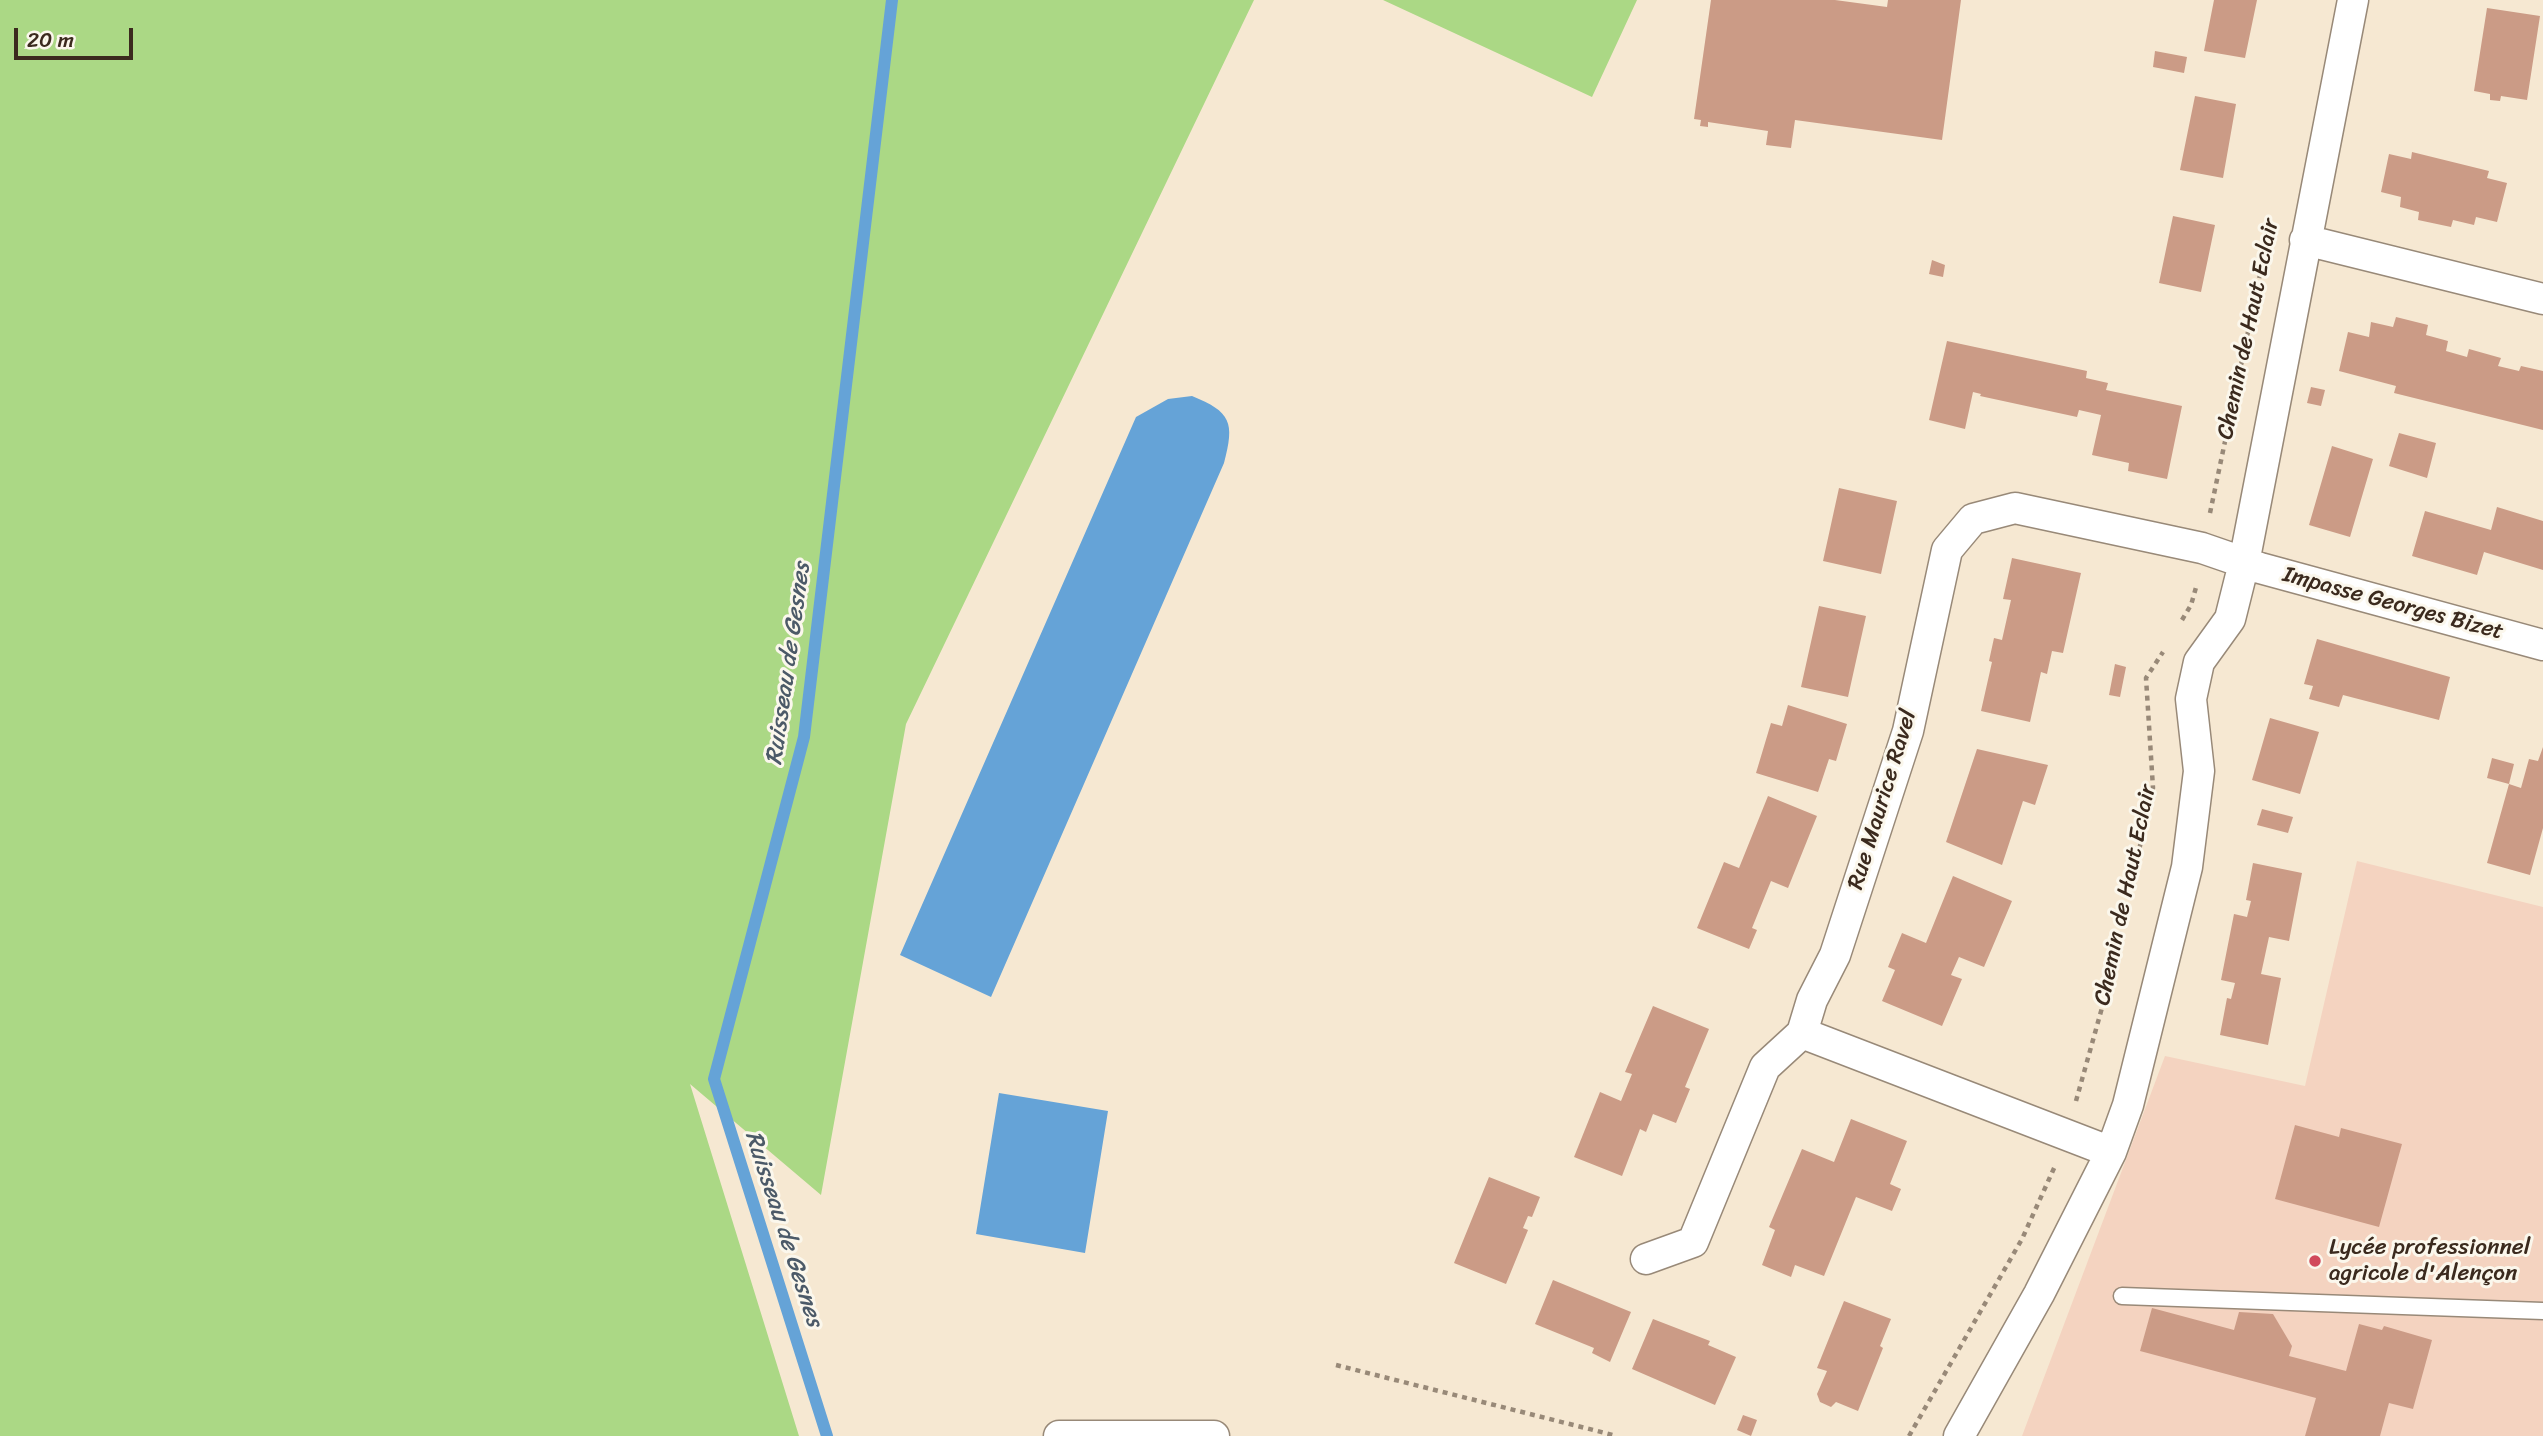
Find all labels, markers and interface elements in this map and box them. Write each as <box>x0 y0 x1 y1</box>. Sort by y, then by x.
scale bar <box>18 14 136 58</box>
text: 20 m <box>27 21 74 59</box>
street label: Chemin de Haut Eclair <box>2212 216 2286 442</box>
water label: Ruisseau de Gesnes <box>761 561 817 767</box>
street label: Impasse Georges Bizet <box>2280 561 2506 647</box>
street label: Rue Maurice Ravel <box>1843 707 1923 893</box>
street label: Chemin de Haut Eclair <box>2089 782 2163 1008</box>
water label: Ruisseau de Gesnes <box>738 1128 828 1330</box>
place label: Lycée professionnel agricole d'Alençon <box>2329 1234 2530 1288</box>
marker: Lycée professionnel agricole d'Alençon <box>2307 1253 2323 1269</box>

